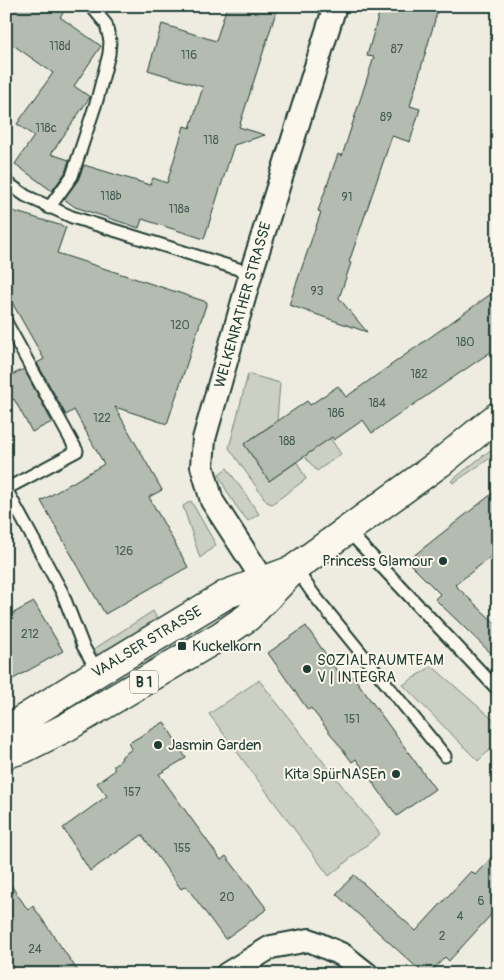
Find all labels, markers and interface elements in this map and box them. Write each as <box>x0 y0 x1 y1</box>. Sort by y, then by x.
house number: 118d <box>49 39 71 54</box>
house number: 87 <box>391 42 404 57</box>
house number: 116 <box>181 48 197 63</box>
house number: 89 <box>380 110 392 125</box>
house number: 118c <box>35 121 57 136</box>
house number: 118 <box>203 133 219 148</box>
house number: 118b <box>100 189 122 204</box>
house number: 91 <box>342 190 352 205</box>
house number: 118a <box>168 202 190 217</box>
street label: WELKENRATHER STRASSE <box>210 220 276 390</box>
house number: 93 <box>311 284 324 299</box>
house number: 120 <box>170 318 190 333</box>
house number: 180 <box>456 335 474 350</box>
house number: 182 <box>410 367 428 382</box>
house number: 184 <box>368 396 386 411</box>
house number: 186 <box>327 406 345 421</box>
house number: 122 <box>93 411 111 426</box>
house number: 188 <box>279 434 295 449</box>
house number: 126 <box>115 544 133 559</box>
place label: Princess Glamour <box>322 552 434 571</box>
marker: Princess Glamour <box>437 555 449 567</box>
street label: VAALSER STRASSE <box>89 602 206 682</box>
house number: 212 <box>21 627 39 642</box>
place label: Kuckelkorn <box>192 637 262 656</box>
marker: Kuckelkorn <box>176 640 188 652</box>
place label: SOZIALRAUMTEAM V | INTEGRA <box>317 651 444 687</box>
marker: SOZIALRAUMTEAM V | INTEGRA <box>301 663 313 675</box>
road number: B 1 <box>130 670 158 694</box>
house number: 151 <box>344 712 360 727</box>
place label: Jasmin Garden <box>168 736 262 755</box>
marker: Jasmin Garden <box>152 739 164 751</box>
place label: Kita SpürNASEn <box>284 765 386 784</box>
marker: Kita SpürNASEn <box>390 768 402 780</box>
house number: 157 <box>123 785 141 800</box>
house number: 155 <box>173 841 191 856</box>
house number: 20 <box>220 890 234 905</box>
house number: 6 <box>478 894 485 909</box>
house number: 4 <box>457 909 464 924</box>
house number: 2 <box>439 929 446 944</box>
house number: 24 <box>28 942 42 957</box>

